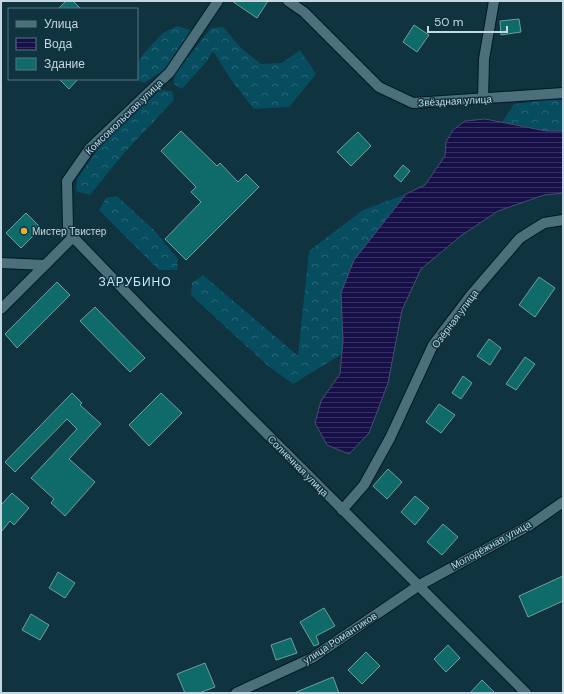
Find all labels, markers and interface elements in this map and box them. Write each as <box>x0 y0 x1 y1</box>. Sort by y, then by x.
legend <box>8 8 138 80</box>
scale bar <box>428 8 507 34</box>
text: 50 m <box>434 14 463 30</box>
text: Улица <box>44 16 78 32</box>
text: Вода <box>44 36 72 52</box>
text: Здание <box>44 56 85 72</box>
street label: Комсомольская улица <box>82 76 166 157</box>
street label: Звёздная улица <box>418 93 493 109</box>
place label: Мистер Твистер <box>32 225 107 238</box>
marker: Мистер Твистер <box>19 226 29 236</box>
district label: ЗАРУБИНО <box>98 274 172 290</box>
street label: Озёрная улица <box>429 287 482 351</box>
street label: Солнечная улица <box>265 433 332 500</box>
street label: Молодёжная улица <box>449 517 534 572</box>
street label: улица Романтиков <box>301 609 379 667</box>

